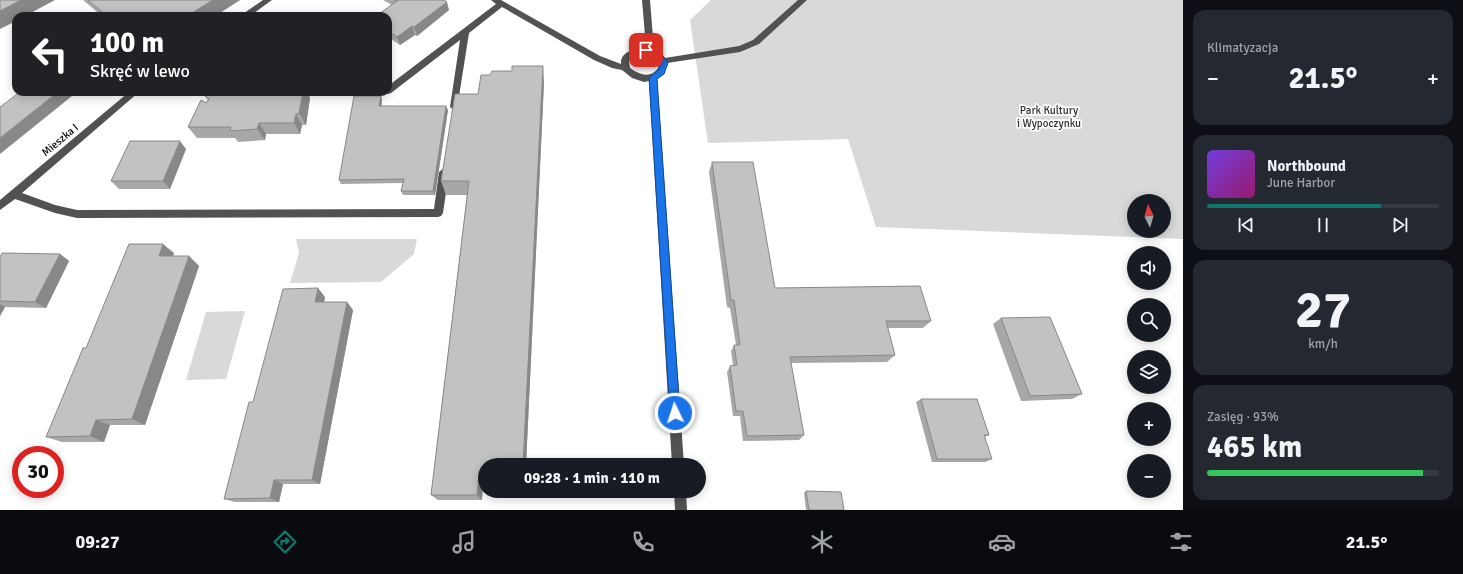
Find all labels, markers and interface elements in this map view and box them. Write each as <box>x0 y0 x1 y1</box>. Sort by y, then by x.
text: 100 m <box>90 26 164 60</box>
icon: left <box>24 28 76 80</box>
pin <box>629 33 663 67</box>
icon: arrive <box>635 39 657 61</box>
text: Klimatyzacja <box>1207 40 1278 56</box>
text: Skręć w lewo <box>90 60 190 82</box>
text: 21.5° <box>1288 60 1358 97</box>
text: − <box>1207 65 1219 92</box>
text: + <box>1427 65 1439 92</box>
park label: Park Kultury i Wypoczynku <box>1017 104 1081 130</box>
street label: Mieszka I <box>39 121 81 159</box>
text: Northbound <box>1267 157 1346 175</box>
text: June Harbor <box>1267 175 1335 191</box>
north arrow <box>1127 194 1171 238</box>
map controls <box>1127 194 1171 498</box>
icon: previous <box>1235 214 1257 236</box>
icon: pause <box>1312 214 1334 236</box>
icon: next <box>1389 214 1411 236</box>
button: sound <box>1127 246 1171 290</box>
text: 27 <box>1295 278 1351 342</box>
button: search <box>1127 298 1171 342</box>
text: km/h <box>1308 336 1338 352</box>
button: layers <box>1127 350 1171 394</box>
position arrow <box>654 392 696 434</box>
button: + <box>1127 402 1171 446</box>
text: Zasięg · 93% <box>1207 409 1279 425</box>
text: 465 km <box>1207 429 1302 466</box>
speed limit sign: 30 <box>12 446 64 498</box>
button: − <box>1127 454 1171 498</box>
text: 09:28 · 1 min · 110 m <box>524 469 660 487</box>
icon: directions <box>271 528 299 556</box>
icon: music <box>450 528 478 556</box>
icon: phone <box>629 528 657 556</box>
icon: climate <box>808 528 836 556</box>
icon: car <box>988 528 1016 556</box>
icon: filters <box>1167 528 1195 556</box>
text: 09:27 <box>76 531 120 553</box>
text: 21.5° <box>1346 531 1387 553</box>

